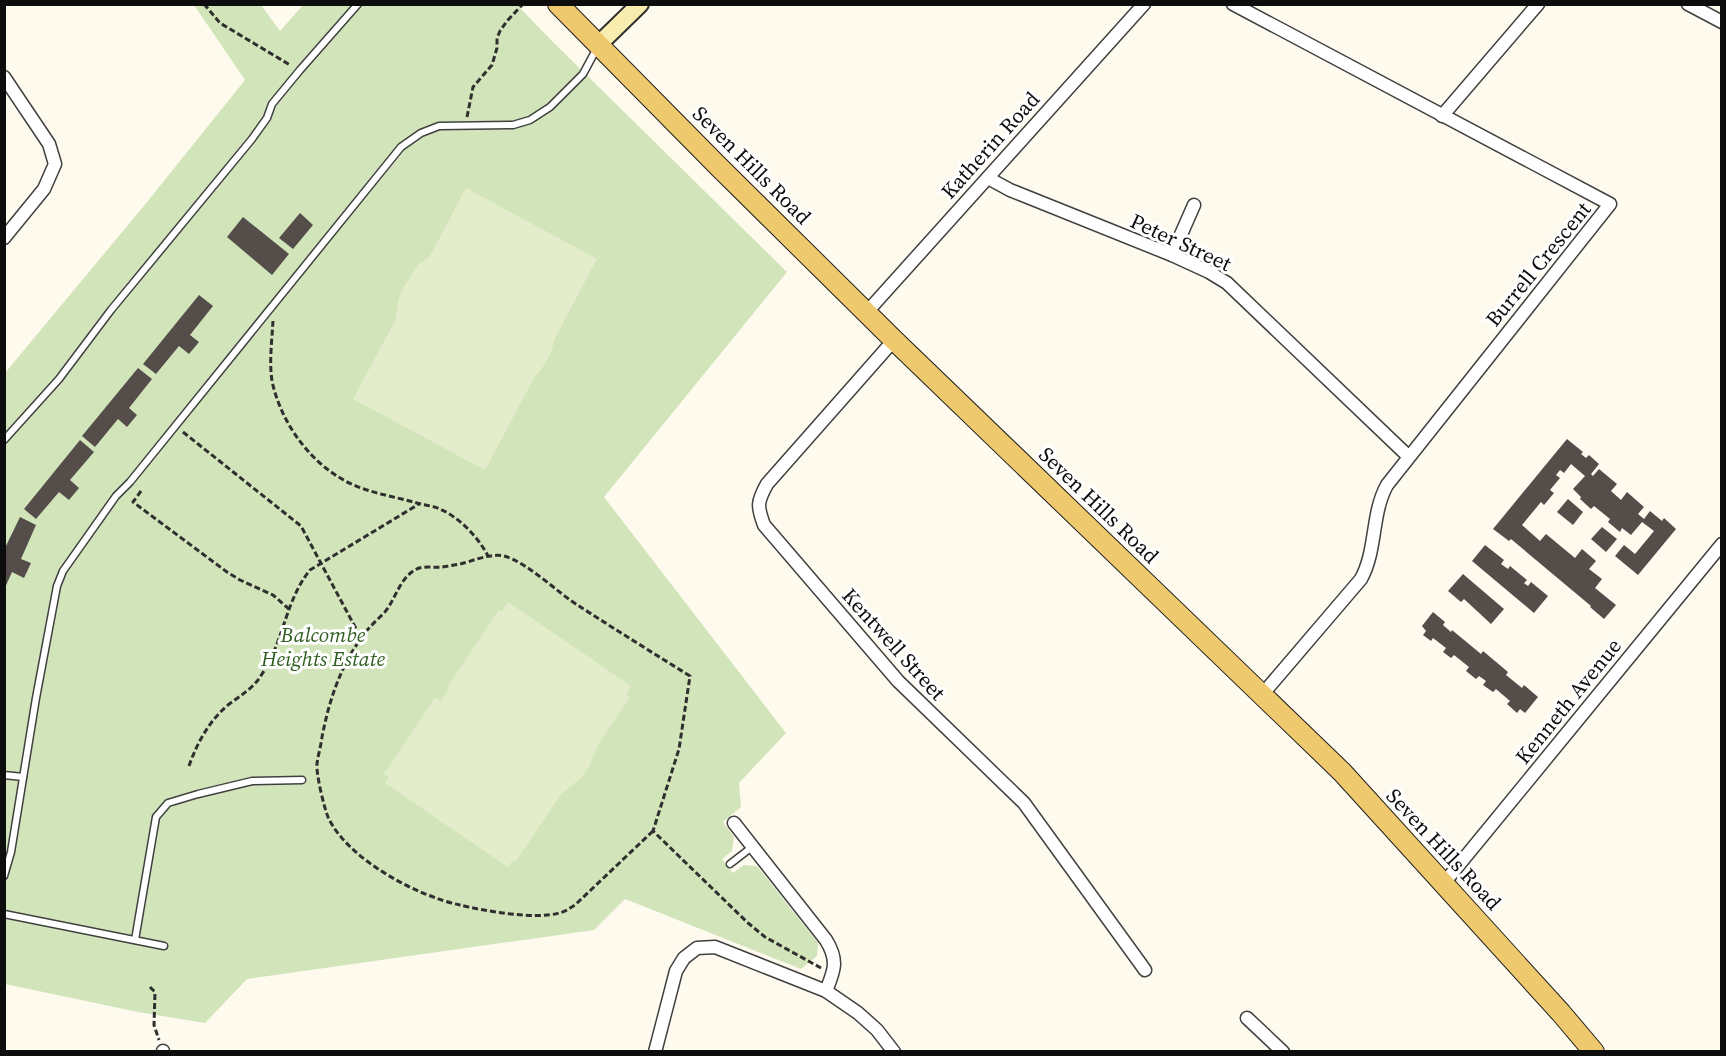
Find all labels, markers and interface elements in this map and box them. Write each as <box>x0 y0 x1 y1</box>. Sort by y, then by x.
street label: Katherin Road <box>934 85 1046 205</box>
street label: Seven Hills Road <box>686 99 818 231</box>
street label: Burrell Crescent <box>1479 195 1597 332</box>
street label: Peter Street <box>1126 206 1236 278</box>
street label: Seven Hills Road <box>1033 440 1165 570</box>
street label: Kentwell Street <box>836 582 952 707</box>
park label: Balcombe Heights Estate <box>260 620 385 673</box>
street label: Kenneth Avenue <box>1508 632 1628 770</box>
street label: Seven Hills Road <box>1380 782 1508 916</box>

